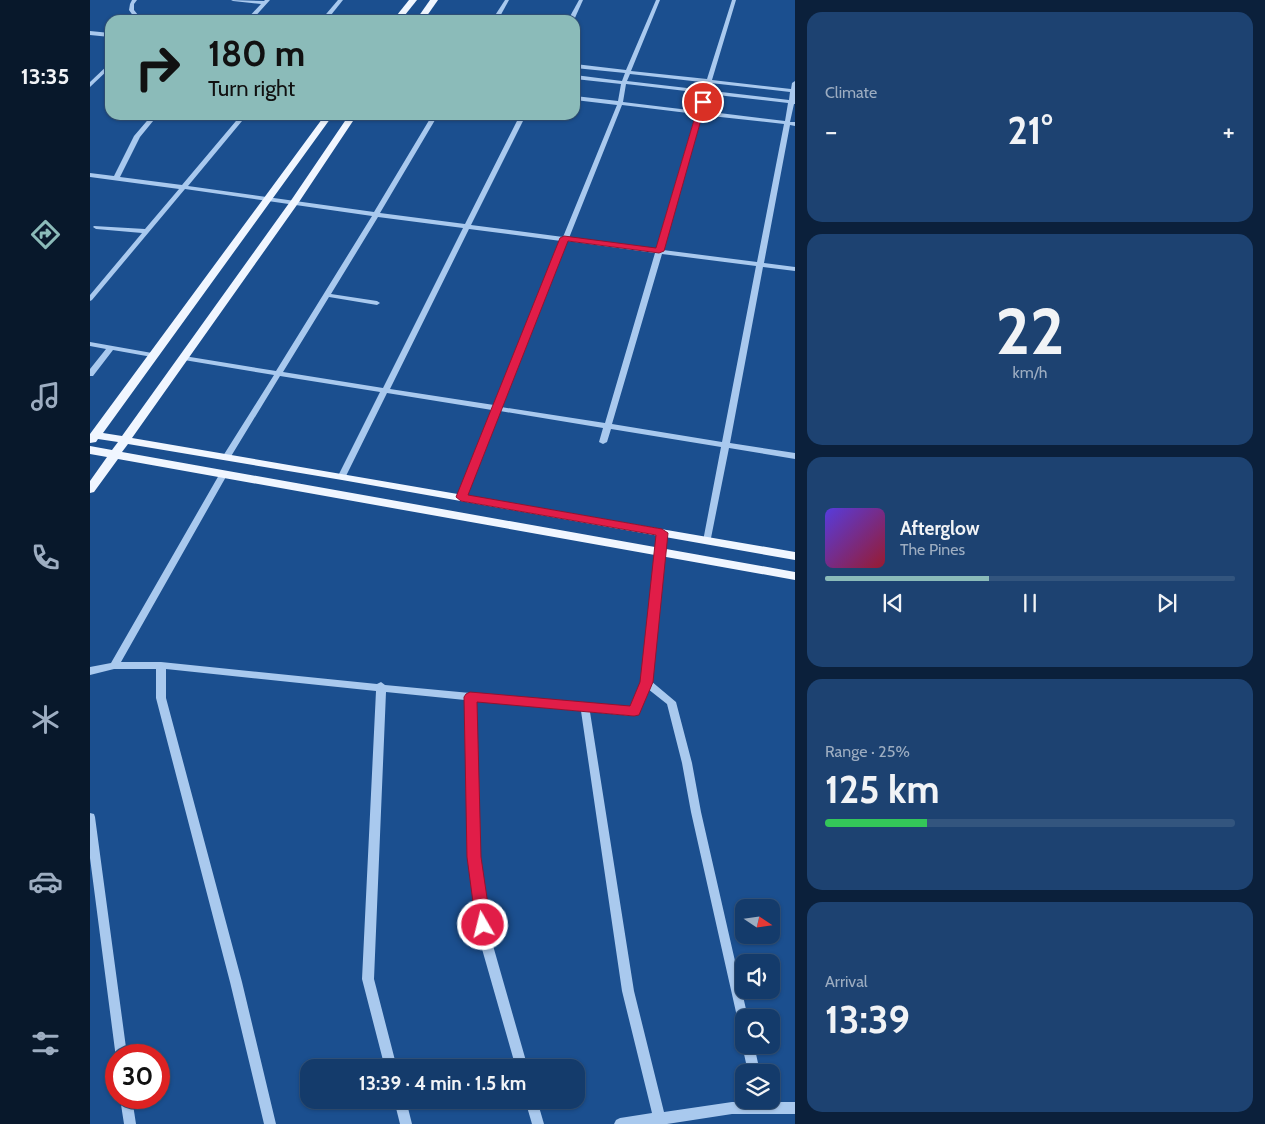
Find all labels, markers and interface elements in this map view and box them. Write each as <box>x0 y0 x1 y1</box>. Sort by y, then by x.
text: 180 m <box>208 32 305 75</box>
icon: right <box>125 35 190 100</box>
text: 13:35 <box>21 63 69 90</box>
text: Turn right <box>208 75 295 102</box>
pin <box>682 81 724 123</box>
text: Climate <box>825 83 877 102</box>
icon: arrive <box>689 88 717 116</box>
text: 21° <box>1007 107 1053 154</box>
text: − <box>825 114 837 148</box>
text: + <box>1223 114 1235 148</box>
icon: directions <box>28 217 63 252</box>
text: 22 <box>996 291 1064 370</box>
text: km/h <box>1012 363 1048 382</box>
icon: music <box>28 379 63 414</box>
text: Afterglow <box>900 517 980 540</box>
icon: phone <box>28 540 63 575</box>
text: The Pines <box>900 540 965 559</box>
icon: previous <box>879 589 907 617</box>
icon: pause <box>1016 589 1044 617</box>
icon: next <box>1153 589 1181 617</box>
icon: climate <box>28 702 63 737</box>
text: Range · 25% <box>825 742 910 761</box>
text: 125 km <box>825 766 940 813</box>
icon: car <box>28 864 63 899</box>
position arrow <box>456 898 508 950</box>
north arrow <box>735 899 780 944</box>
map controls <box>735 899 780 1109</box>
button: sound <box>735 954 780 999</box>
text: Arrival <box>825 972 868 991</box>
text: 13:39 <box>825 996 910 1043</box>
button: search <box>735 1009 780 1054</box>
icon: filters <box>28 1026 63 1061</box>
speed limit sign: 30 <box>105 1044 170 1109</box>
button: layers <box>735 1064 780 1109</box>
text: 13:39 · 4 min · 1.5 km <box>359 1072 526 1095</box>

